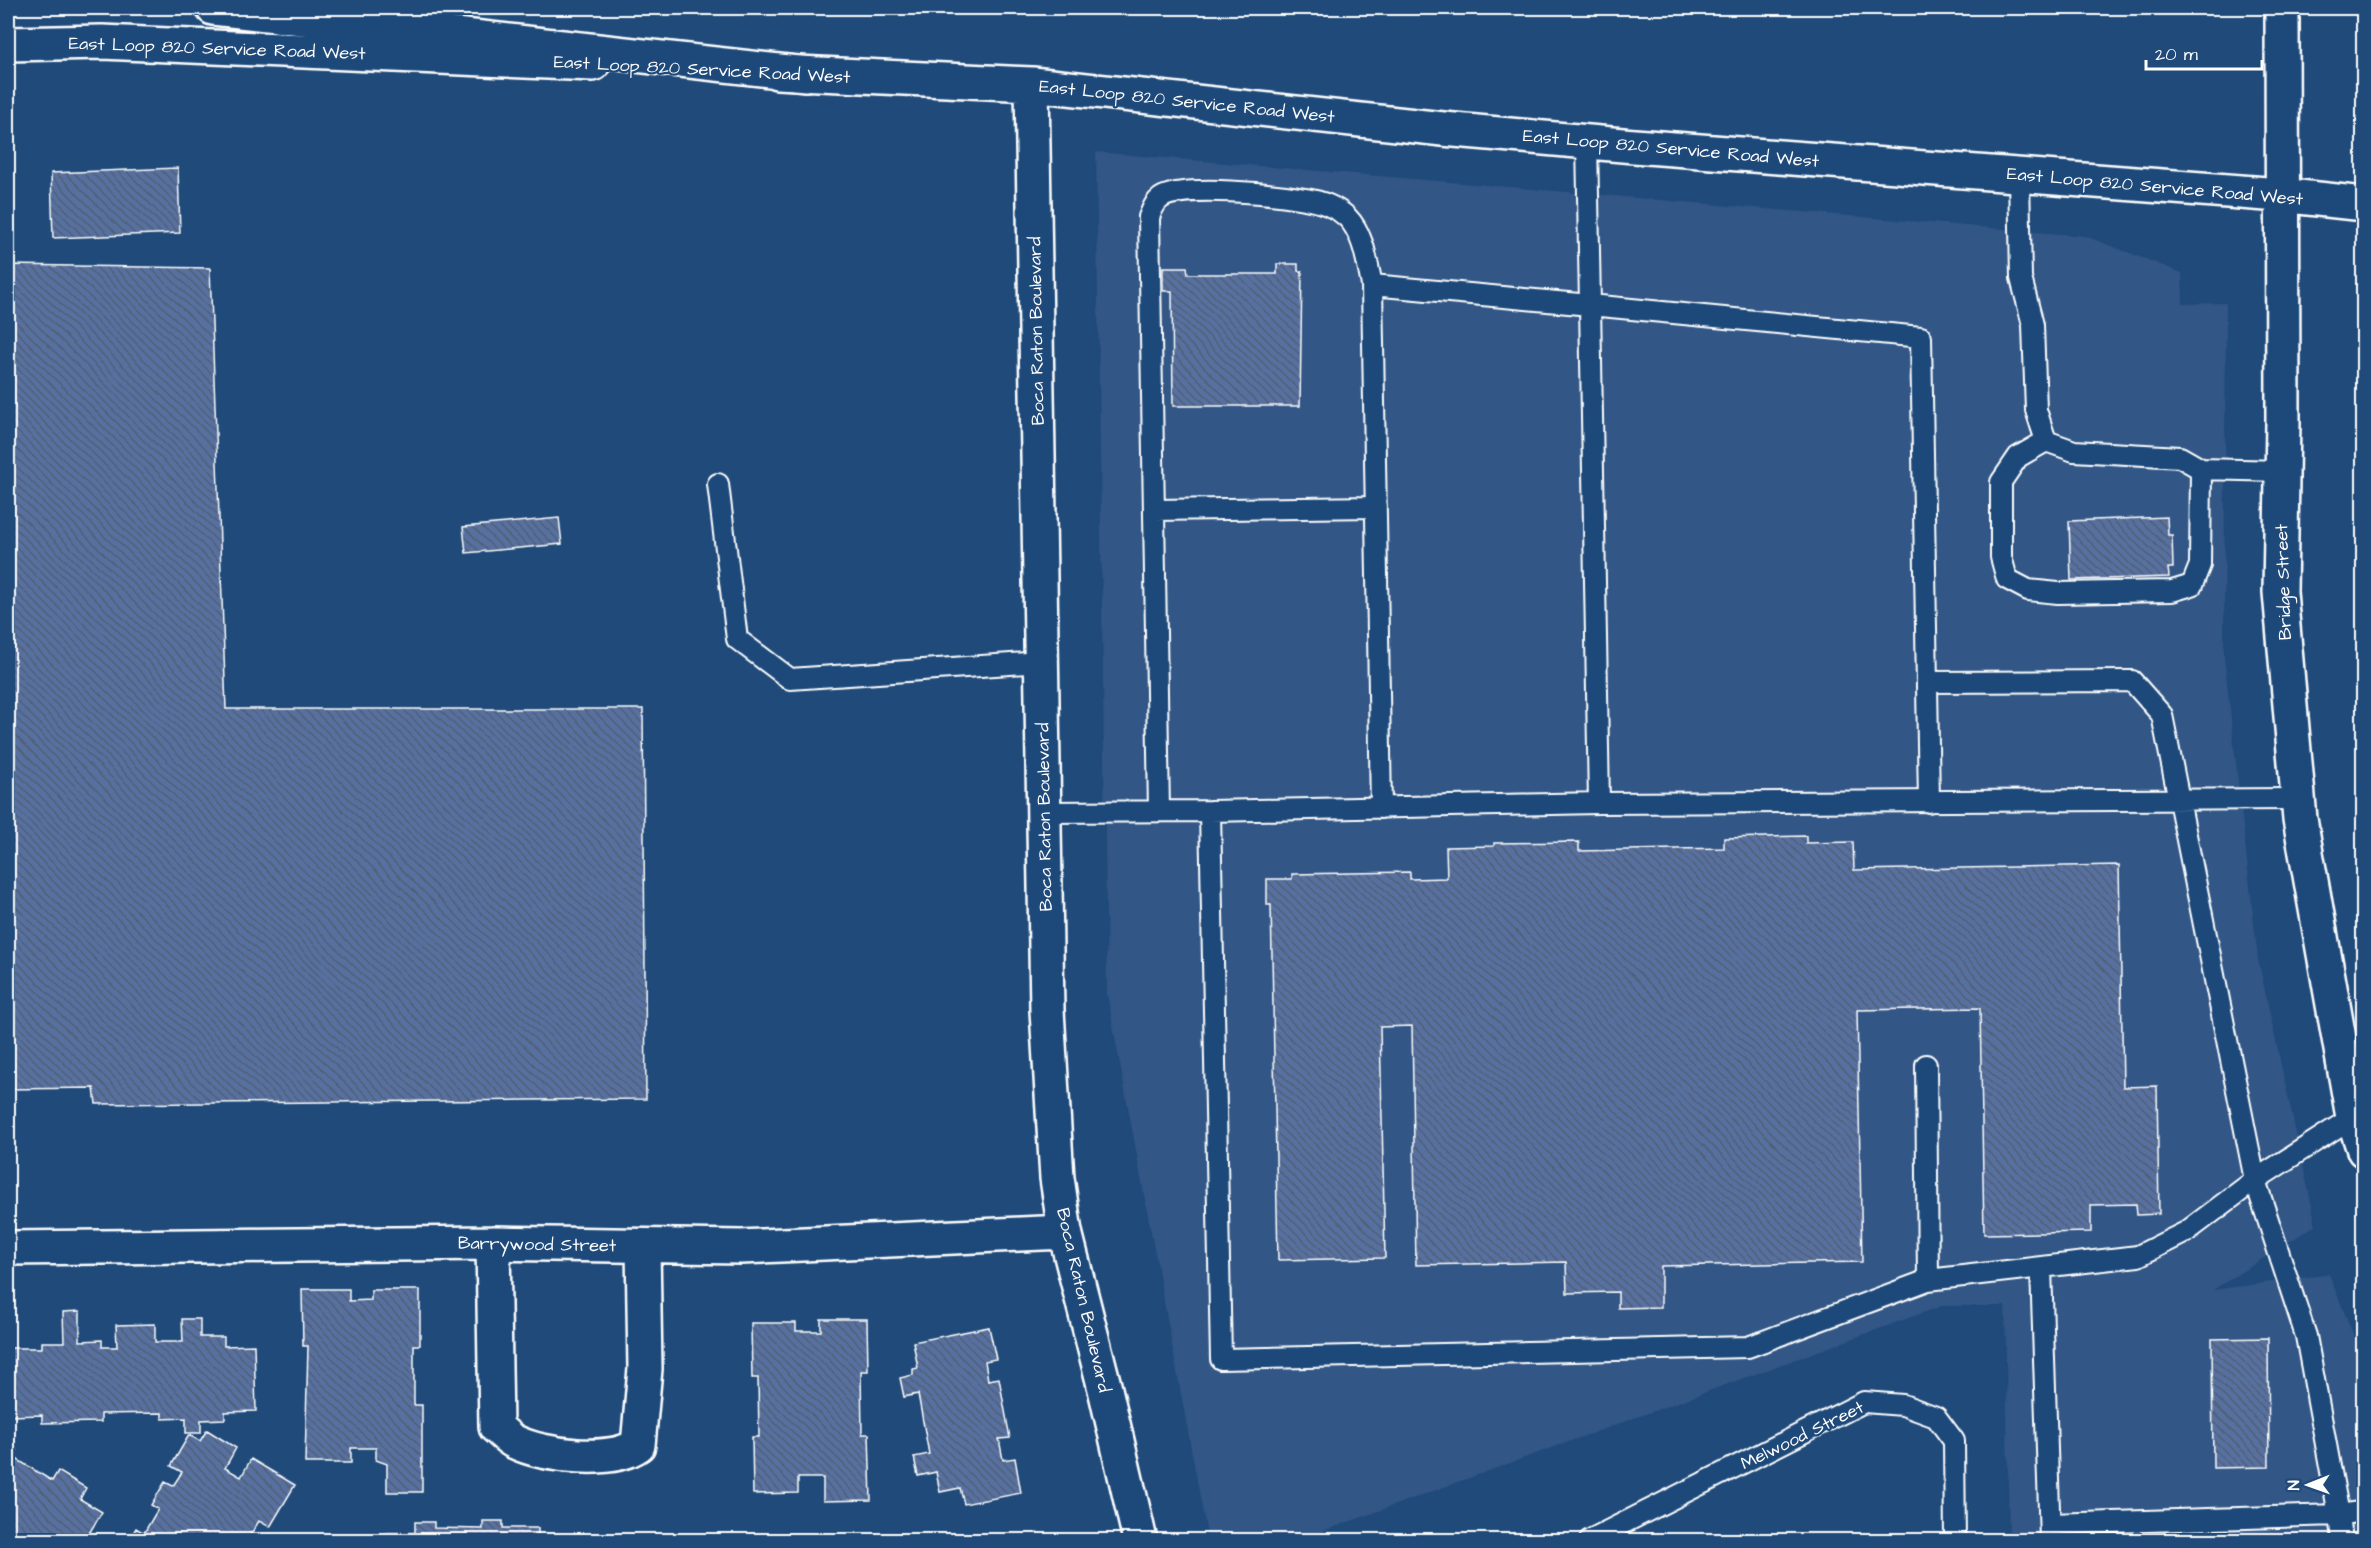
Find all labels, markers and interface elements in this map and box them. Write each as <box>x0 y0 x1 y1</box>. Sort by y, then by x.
street label: East Loop 820 Service Road West <box>68 31 367 66</box>
scale bar <box>2146 33 2262 71</box>
text: 20 m <box>2155 42 2198 67</box>
street label: East Loop 820 Service Road West <box>553 49 852 90</box>
street label: East Loop 820 Service Road West <box>1038 74 1337 130</box>
street label: East Loop 820 Service Road West <box>1522 123 1821 174</box>
street label: East Loop 820 Service Road West <box>2006 161 2305 212</box>
street label: Boca Raton Boulevard <box>1022 237 1051 425</box>
street label: Bridge Street <box>2269 523 2299 641</box>
street label: Boca Raton Boulevard <box>1030 723 1059 911</box>
street label: Boca Raton Boulevard <box>1050 1205 1117 1395</box>
street label: Barrywood Street <box>458 1231 617 1259</box>
street label: Melwood Street <box>1736 1394 1869 1476</box>
north arrow <box>2278 1455 2338 1515</box>
text: N <box>2283 1480 2305 1490</box>

